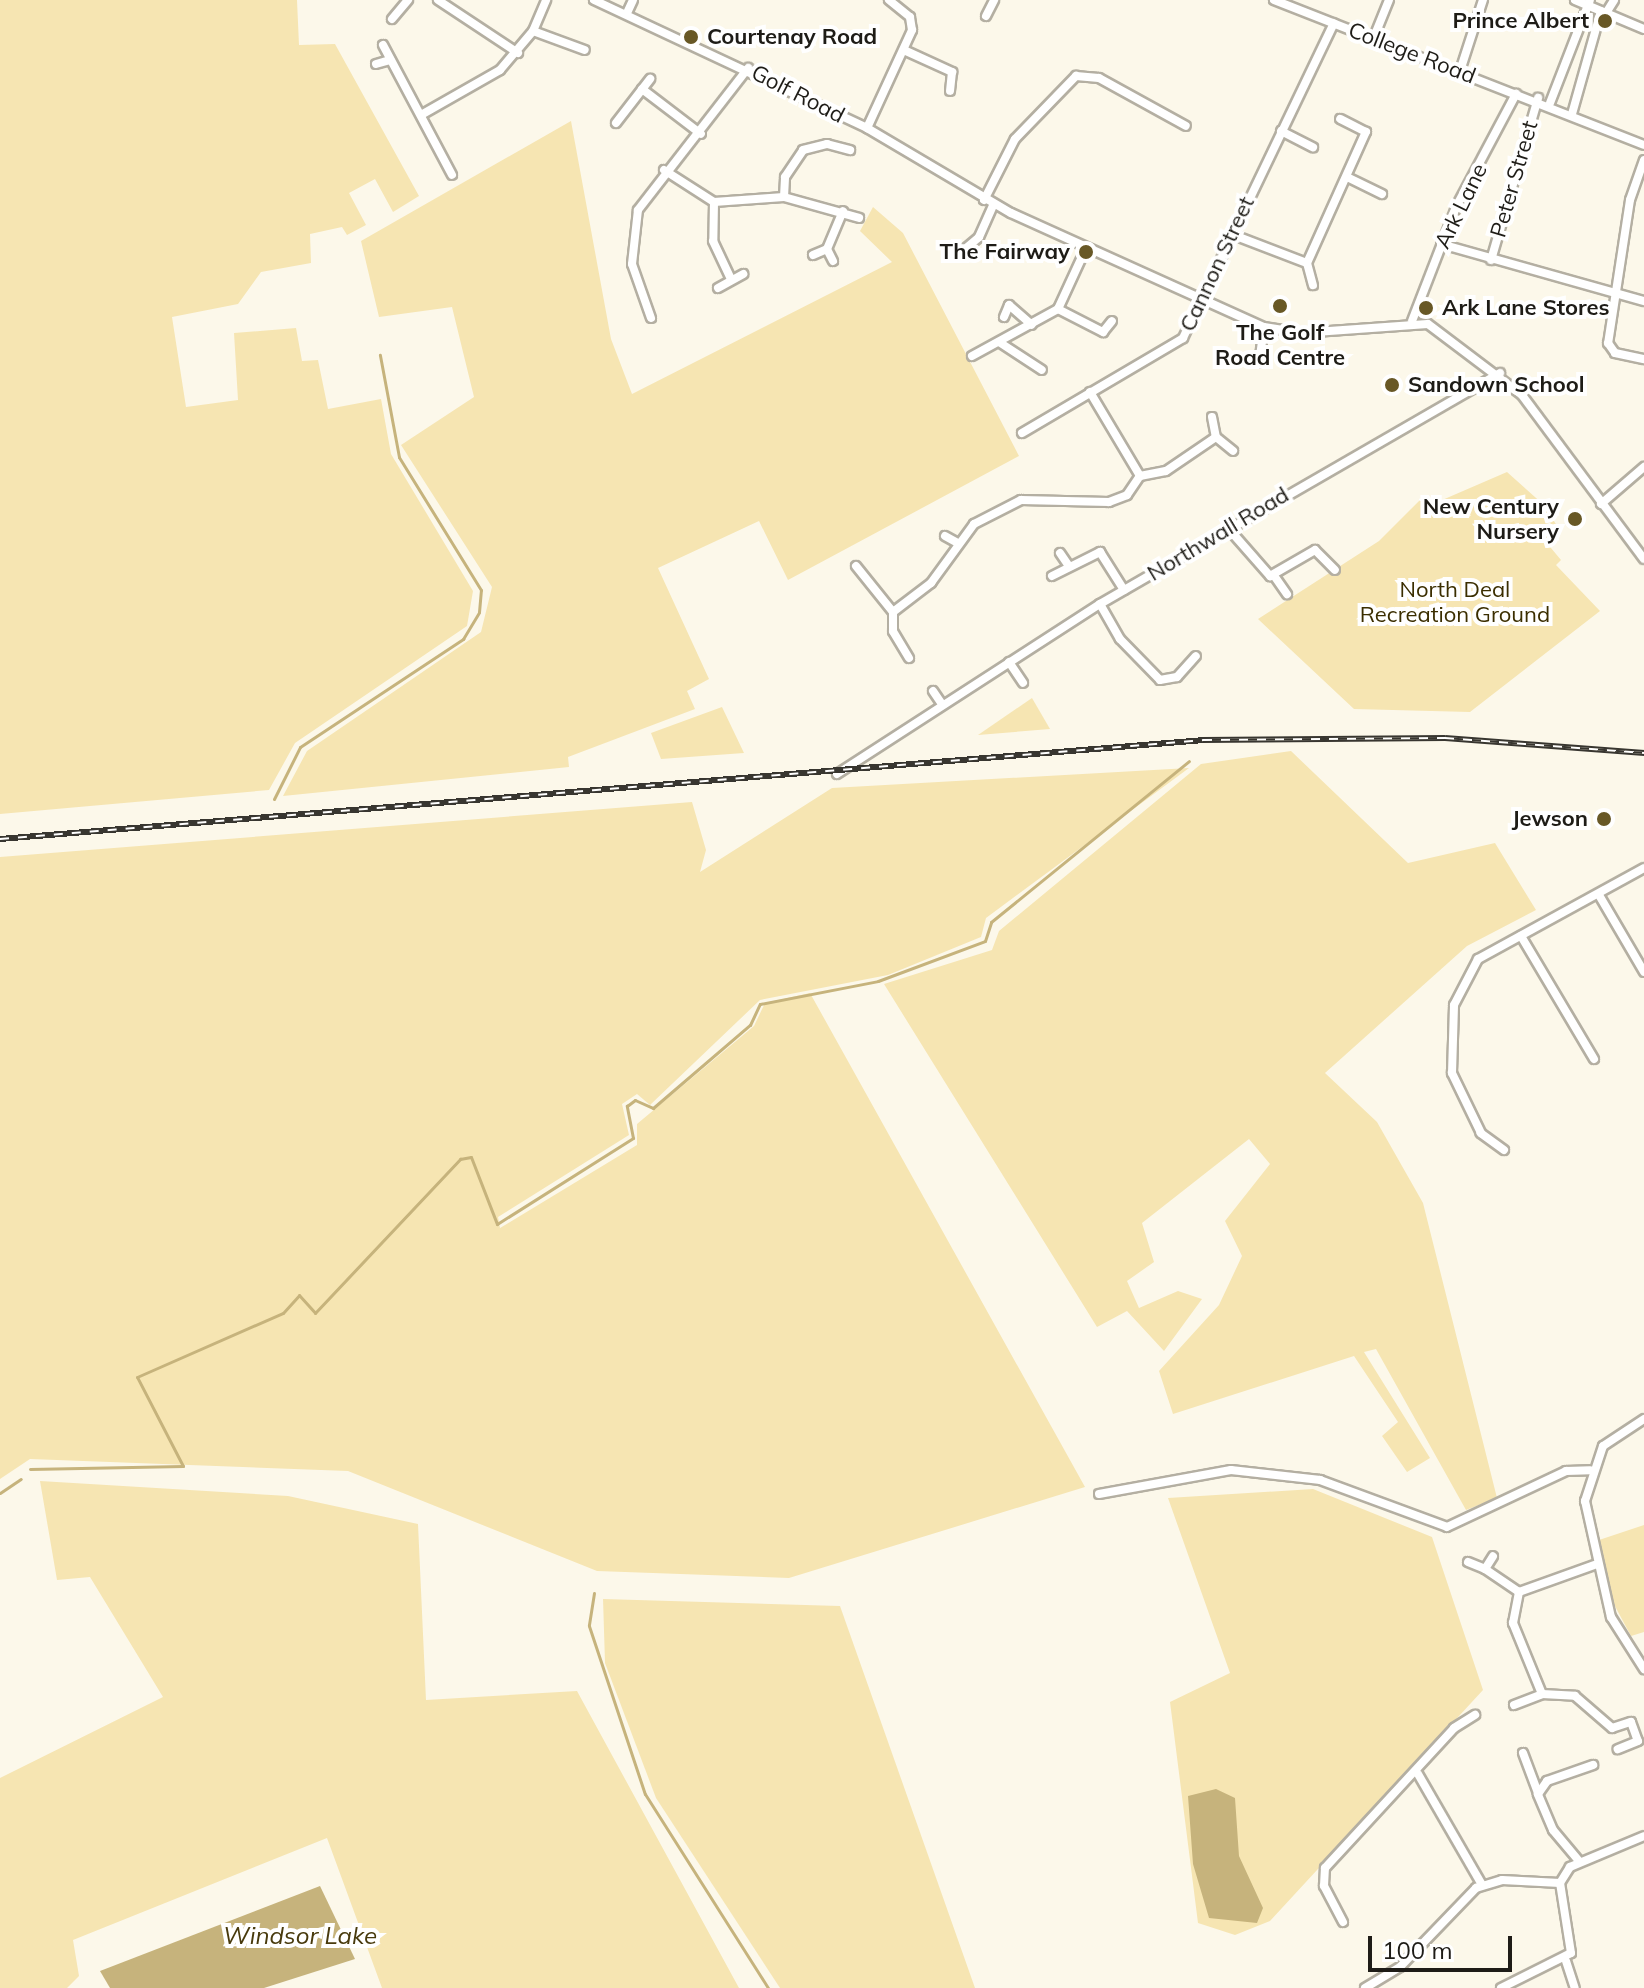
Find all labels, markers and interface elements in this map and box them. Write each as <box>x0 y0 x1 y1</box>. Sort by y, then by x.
place label: Prince Albert <box>1452 8 1589 34</box>
marker: Prince Albert <box>1596 12 1614 30</box>
street label: College Road <box>1345 17 1479 89</box>
place label: Courtenay Road <box>707 24 877 50</box>
marker: Courtenay Road <box>682 28 700 46</box>
street label: Golf Road <box>747 59 849 129</box>
street label: Peter Street <box>1485 118 1543 240</box>
street label: Ark Lane <box>1429 159 1493 253</box>
street label: Cannon Street <box>1174 192 1260 336</box>
place label: The Fairway <box>940 239 1070 265</box>
marker: The Fairway <box>1077 243 1095 261</box>
place label: Ark Lane Stores <box>1442 295 1610 321</box>
marker: The Golf Road Centre <box>1271 297 1289 315</box>
marker: Ark Lane Stores <box>1417 299 1435 317</box>
place label: The Golf Road Centre <box>1215 319 1345 370</box>
place label: Sandown School <box>1408 372 1585 398</box>
marker: Sandown School <box>1383 376 1401 394</box>
street label: Northwall Road <box>1143 481 1293 587</box>
place label: New Century Nursery <box>1423 493 1559 544</box>
marker: New Century Nursery <box>1566 510 1584 528</box>
park label: North Deal Recreation Ground <box>1360 576 1550 628</box>
place label: Jewson <box>1512 806 1588 832</box>
marker: Jewson <box>1595 810 1613 828</box>
scale bar <box>1372 1920 1516 1970</box>
water label: Windsor Lake <box>223 1922 377 1950</box>
text: 100 m <box>1382 1935 1453 1965</box>

